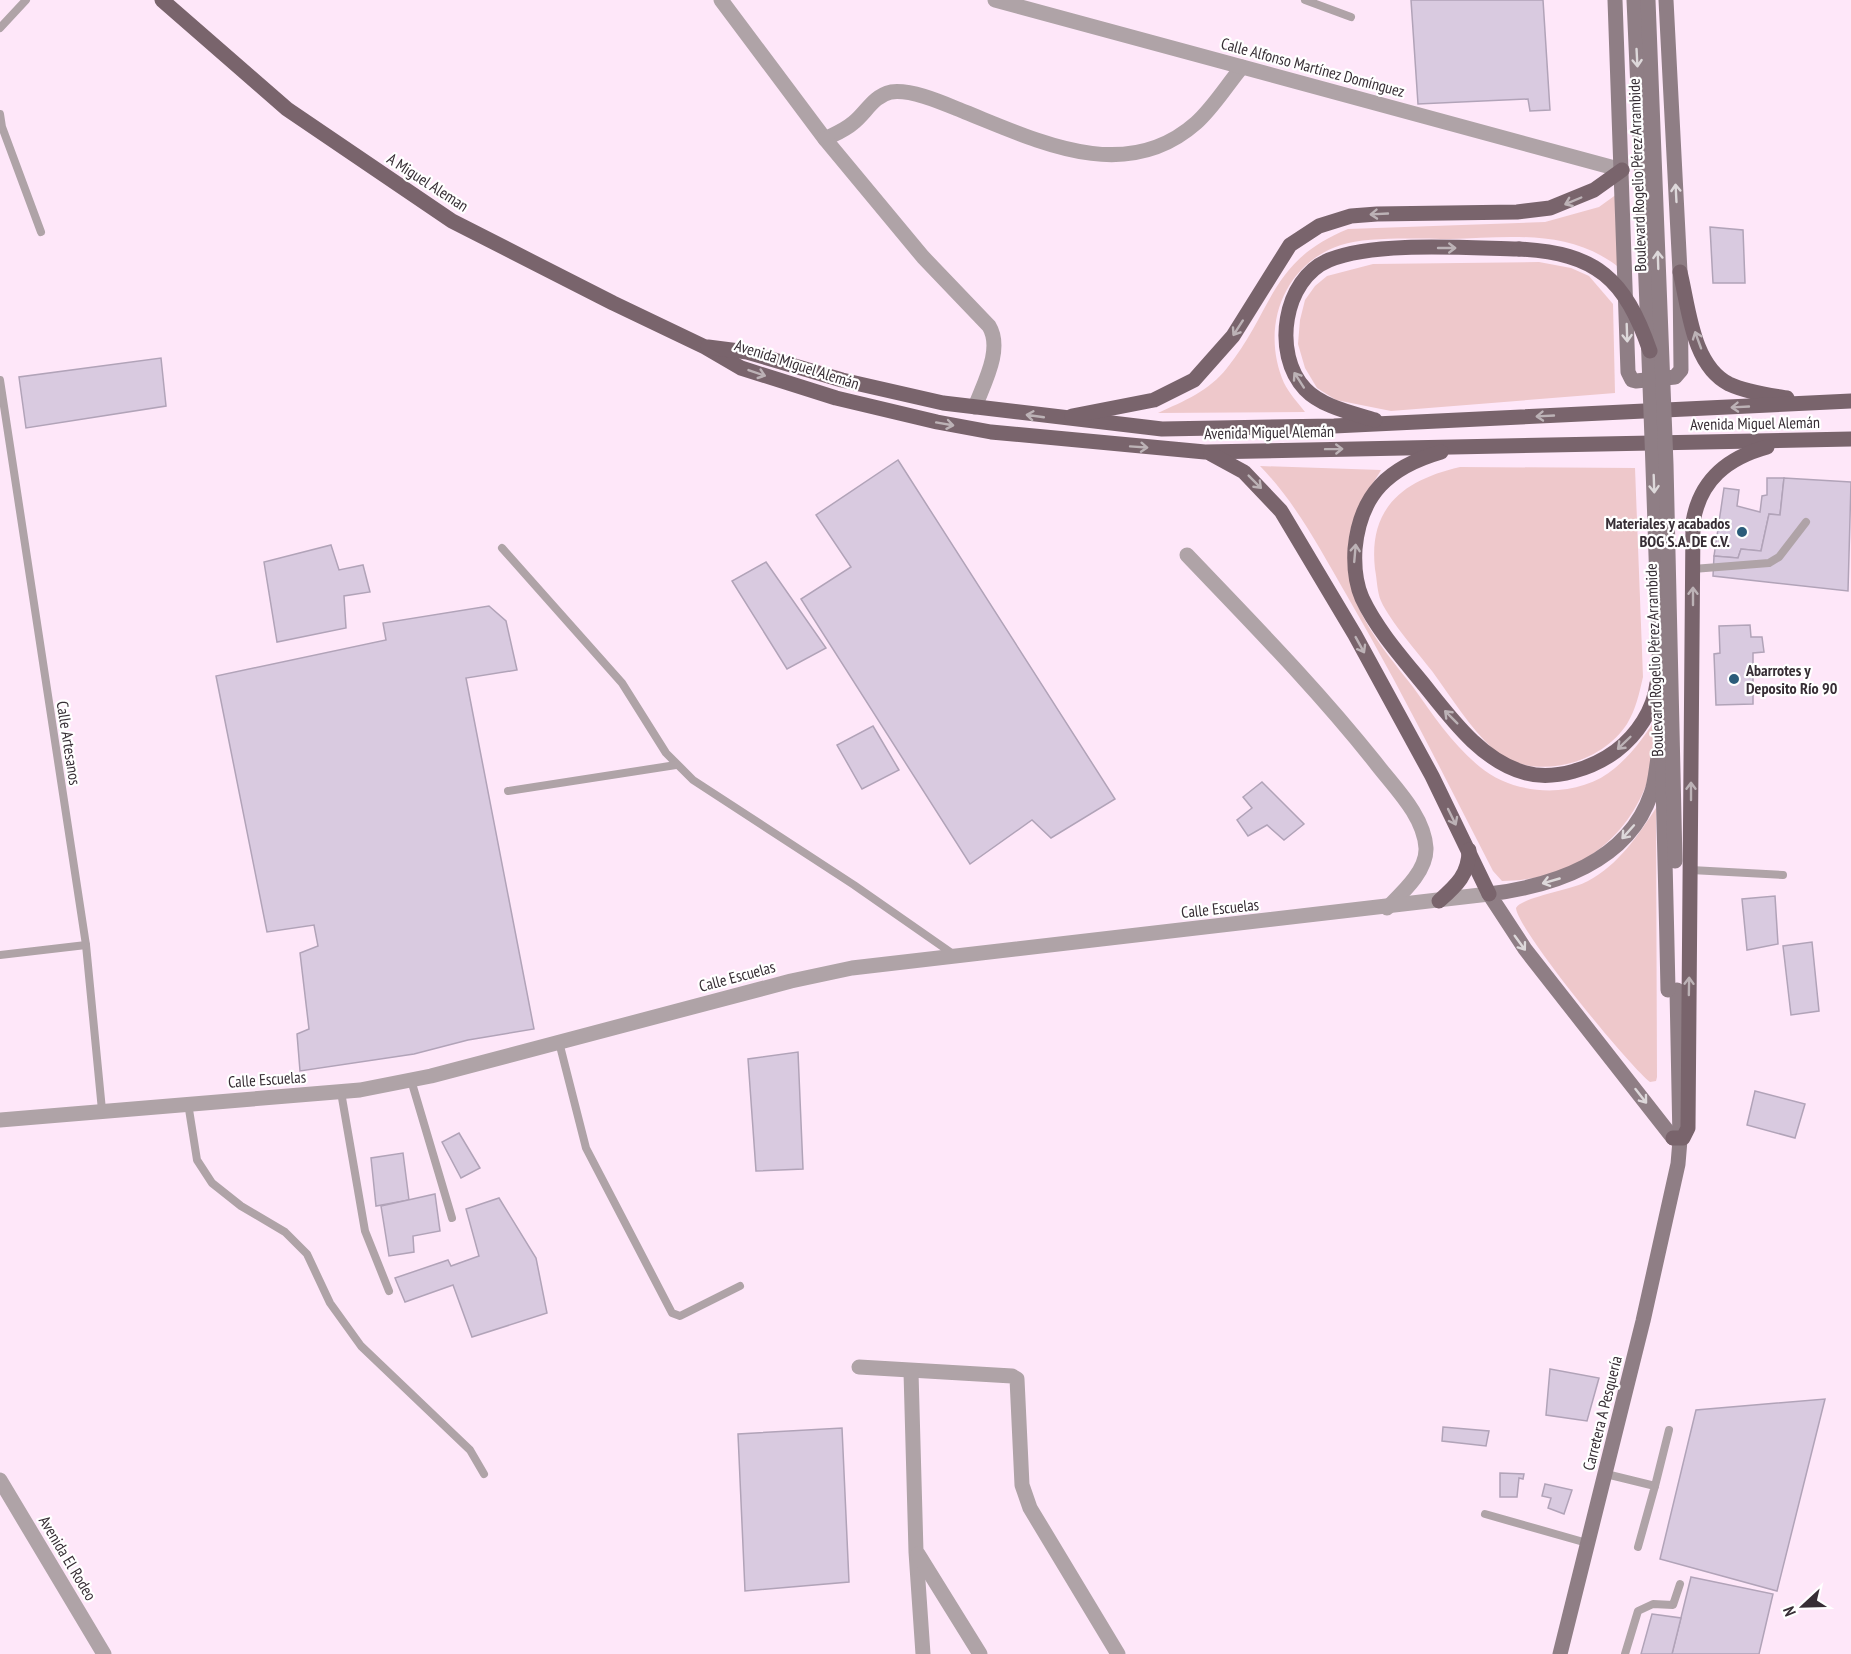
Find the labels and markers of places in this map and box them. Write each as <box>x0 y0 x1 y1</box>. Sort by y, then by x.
place label: Materiales y acabados BOG S.A. DE C.V. <box>1605 513 1730 551</box>
marker: Materiales y acabados BOG S.A. DE C.V. <box>1735 525 1749 539</box>
place label: Abarrotes y Deposito Río 90 <box>1745 660 1838 698</box>
marker: Abarrotes y Deposito Río 90 <box>1727 672 1741 686</box>

